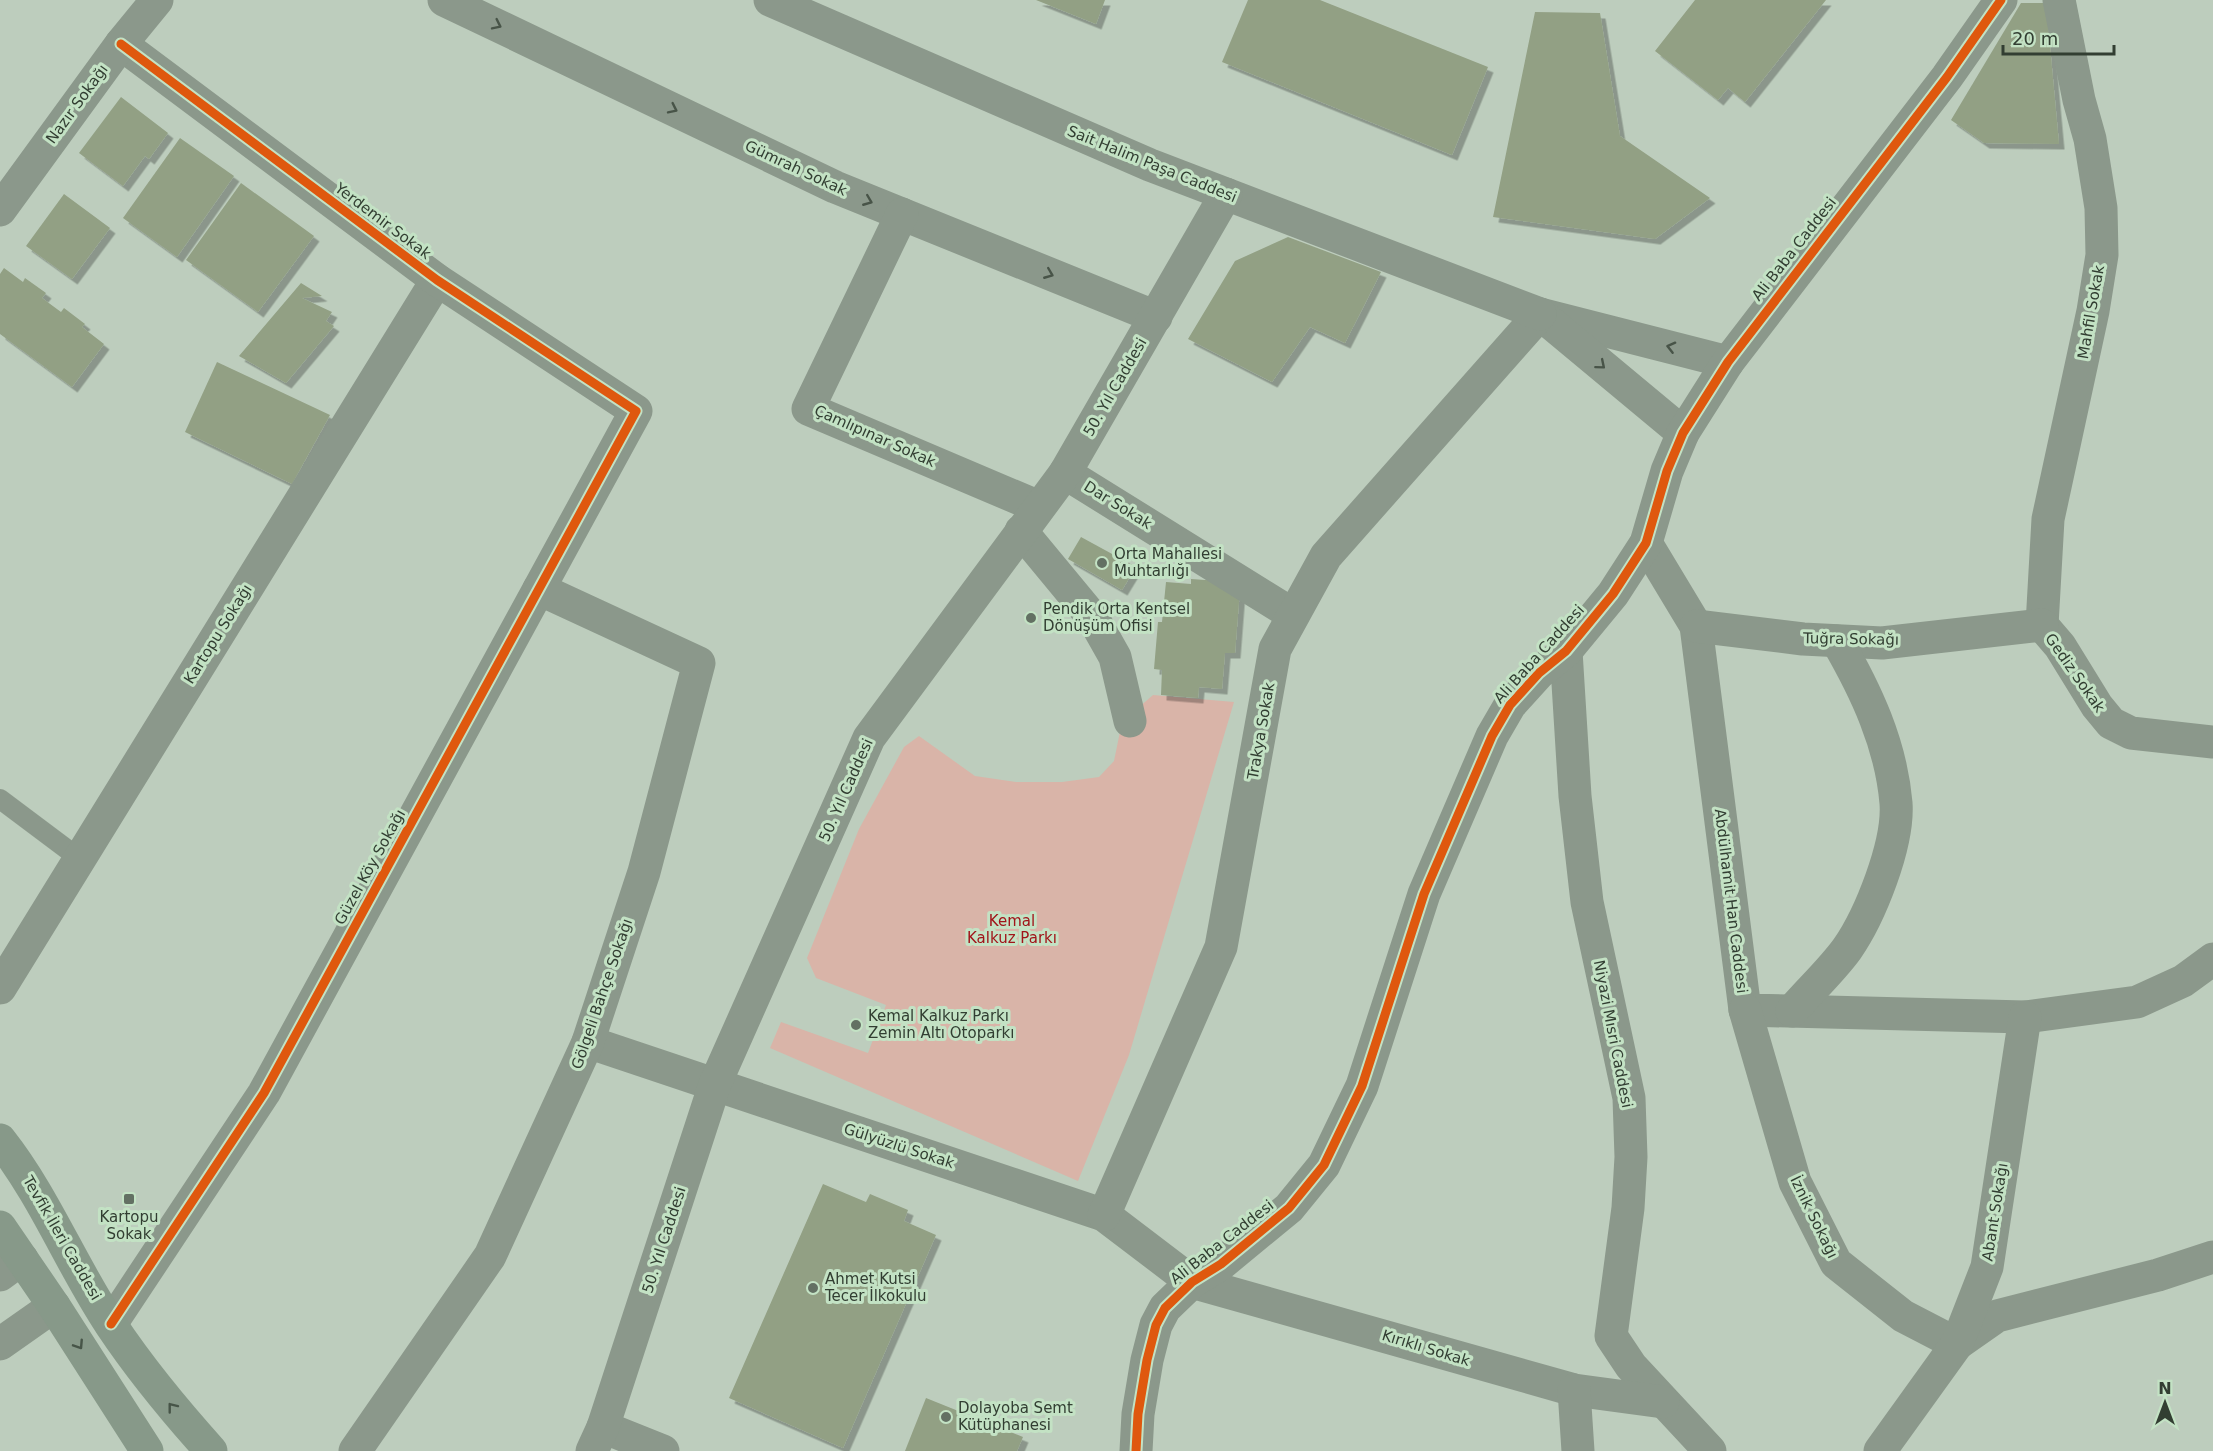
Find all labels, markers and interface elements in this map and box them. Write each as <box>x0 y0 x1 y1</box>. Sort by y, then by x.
one-way arrow <box>490 18 501 30</box>
scale bar <box>2003 18 2114 56</box>
text: 20 m <box>2012 28 2058 49</box>
street label: Nazır Sokağı <box>42 61 112 147</box>
one-way arrow <box>666 102 677 114</box>
street label: Sait Halim Paşa Caddesi <box>1065 122 1239 206</box>
street label: Gümrah Sokak <box>742 137 850 200</box>
street label: Yerdemir Sokak <box>331 178 435 263</box>
one-way arrow <box>862 194 873 206</box>
street label: Ali Baba Caddesi <box>1748 194 1840 304</box>
street label: Mahfil Sokak <box>2074 263 2108 360</box>
one-way arrow <box>1043 267 1054 279</box>
street label: 50. Yıl Caddesi <box>1080 335 1150 439</box>
one-way arrow <box>1666 342 1676 355</box>
one-way arrow <box>1594 358 1605 369</box>
street label: Çamlıpınar Sokak <box>812 401 939 471</box>
street label: Dar Sokak <box>1081 477 1156 533</box>
place label: Orta Mahallesi Muhtarlığı <box>1114 545 1222 580</box>
marker: Orta Mahallesi Muhtarlığı <box>1095 556 1109 570</box>
street label: Kartopu Sokağı <box>180 581 256 687</box>
place label: Pendik Orta Kentsel Dönüşüm Ofisi <box>1043 600 1190 635</box>
street label: Ali Baba Caddesi <box>1490 601 1588 707</box>
marker: Pendik Orta Kentsel Dönüşüm Ofisi <box>1024 611 1038 625</box>
street label: Tuğra Sokağı <box>1802 629 1899 649</box>
street label: Gediz Sokak <box>2041 630 2109 716</box>
street label: Trakya Sokak <box>1243 681 1278 782</box>
street label: 50. Yıl Caddesi <box>815 736 877 844</box>
street label: Güzel Köy Sokağı <box>331 806 409 928</box>
street label: Abdülhamit Han Caddesi <box>1711 808 1751 994</box>
park label: Kemal Kalkuz Parkı <box>967 912 1057 947</box>
street label: Gölgeli Bahçe Sokağı <box>568 916 636 1072</box>
street label: Niyazi Mısri Caddesi <box>1590 959 1636 1109</box>
place label: Kemal Kalkuz Parkı Zemin Altı Otoparkı <box>868 1007 1014 1042</box>
marker: Kemal Kalkuz Parkı Zemin Altı Otoparkı <box>849 1018 863 1032</box>
street label: Gülyüzlü Sokak <box>842 1120 957 1172</box>
street label: Abant Sokağı <box>1978 1162 2012 1262</box>
street label: Tevfik İleri Caddesi <box>19 1171 106 1303</box>
street label: İznik Sokağı <box>1786 1172 1843 1261</box>
street label: 50. Yıl Caddesi <box>638 1185 690 1295</box>
marker: Kartopu Sokak <box>122 1192 136 1206</box>
street label: Ali Baba Caddesi <box>1167 1196 1277 1288</box>
place label: Kartopu Sokak <box>99 1208 159 1243</box>
place label: Ahmet Kutsi Tecer İlkokulu <box>824 1270 927 1305</box>
marker: Ahmet Kutsi Tecer İlkokulu <box>806 1281 820 1295</box>
street label: Kırıklı Sokak <box>1380 1326 1472 1370</box>
one-way arrow <box>72 1339 83 1350</box>
north arrow <box>2135 1373 2195 1433</box>
text: N <box>2158 1379 2172 1398</box>
place label: Dolayoba Semt Kütüphanesi <box>958 1399 1073 1434</box>
one-way arrow <box>168 1403 179 1414</box>
marker: Dolayoba Semt Kütüphanesi <box>939 1410 953 1424</box>

